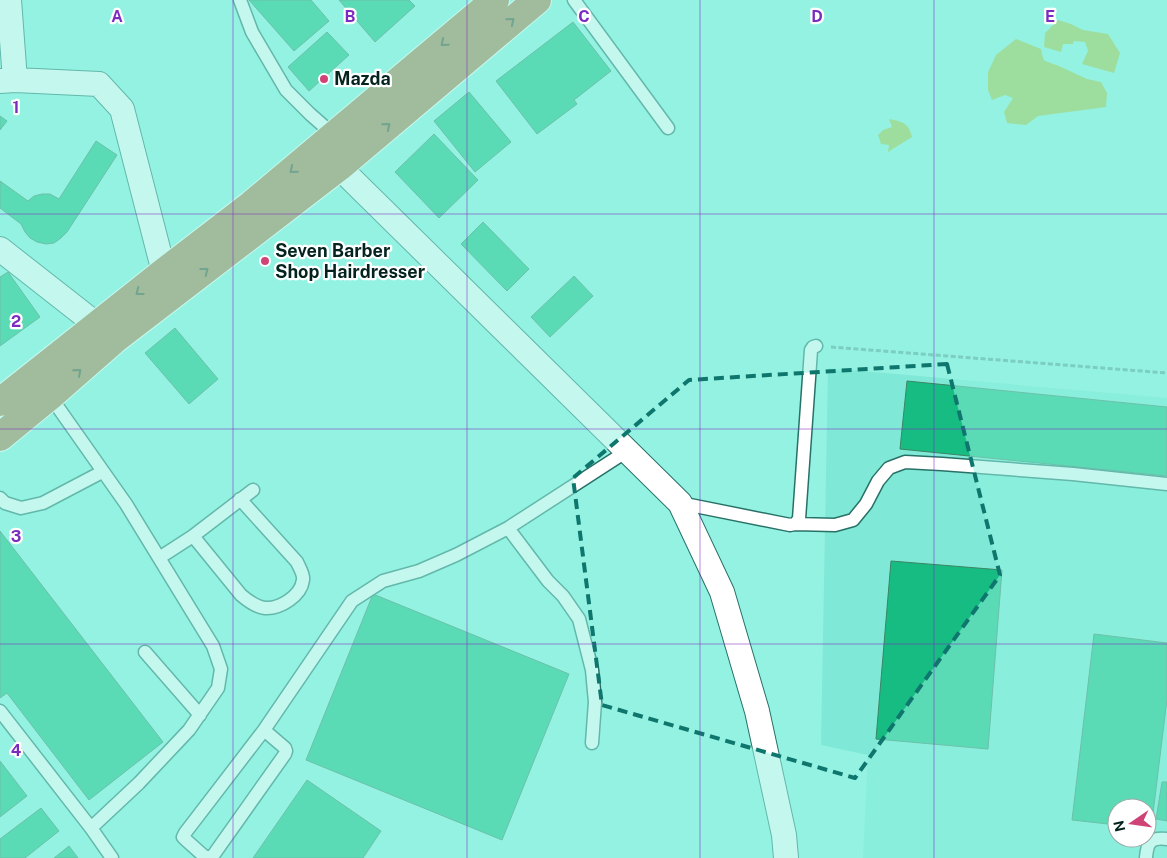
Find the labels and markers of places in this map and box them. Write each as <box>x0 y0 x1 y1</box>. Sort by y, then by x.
place label: Mazda <box>334 68 391 89</box>
marker: Mazda <box>318 73 330 85</box>
place label: Seven Barber Shop Hairdresser <box>275 240 426 282</box>
marker: Seven Barber Shop Hairdresser <box>259 255 271 267</box>

